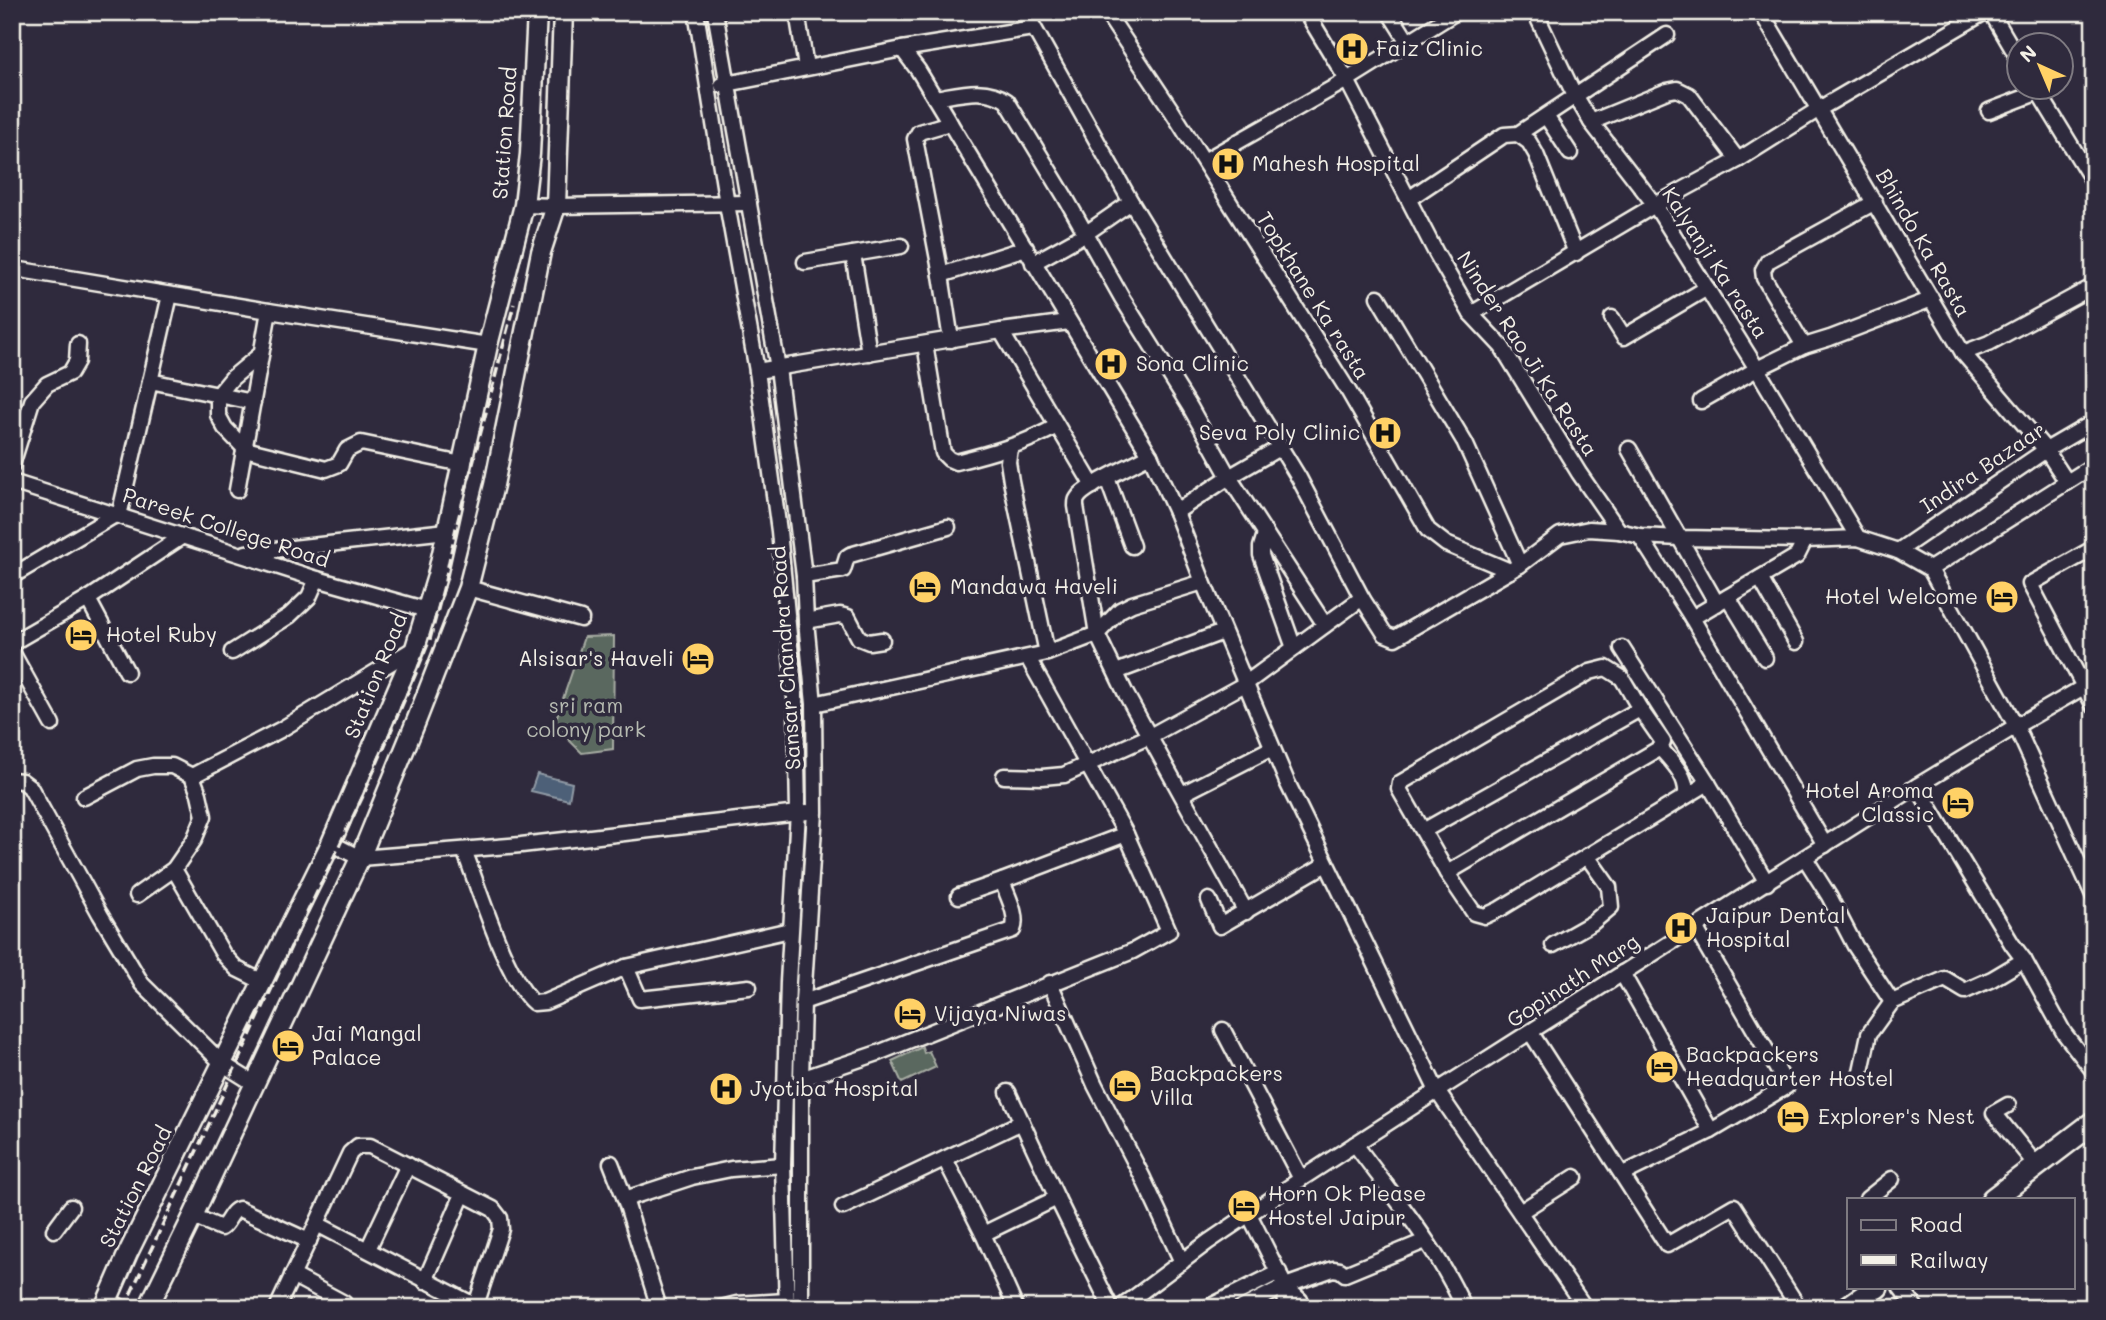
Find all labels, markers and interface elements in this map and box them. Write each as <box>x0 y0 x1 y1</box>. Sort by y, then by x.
hospital icon: Faiz Clinic <box>1333 30 1371 68</box>
north arrow <box>2004 32 2074 102</box>
place label: Faiz Clinic <box>1376 34 1483 61</box>
text: N <box>2014 39 2042 67</box>
street label: Station Road <box>485 66 522 200</box>
hospital icon: Mahesh Hospital <box>1209 145 1247 183</box>
place label: Mahesh Hospital <box>1252 149 1420 176</box>
street label: Bhindo Ka Rasta <box>1871 163 1978 321</box>
street label: Kalyanji Ka rasta <box>1657 181 1775 343</box>
street label: Topkhane Ka rasta <box>1252 206 1377 384</box>
street label: Ninder Rao Ji Ka Rasta <box>1452 246 1605 461</box>
hospital icon: Sona Clinic <box>1092 345 1130 383</box>
place label: Sona Clinic <box>1136 349 1249 376</box>
hospital icon: Seva Poly Clinic <box>1366 414 1404 452</box>
street label: Indira Bazaar <box>1914 415 2050 519</box>
place label: Seva Poly Clinic <box>1199 418 1360 445</box>
street label: Pareek College Road <box>120 480 333 573</box>
street label: Sansar Chandra Road <box>763 545 806 771</box>
hotel icon: Mandawa Haveli <box>906 568 944 606</box>
place label: Mandawa Haveli <box>950 572 1118 599</box>
hotel icon: Hotel Welcome <box>1983 578 2021 616</box>
place label: Hotel Welcome <box>1825 582 1978 609</box>
street label: Station Road <box>337 609 412 742</box>
hotel icon: Hotel Ruby <box>62 616 100 654</box>
place label: Hotel Ruby <box>106 620 217 647</box>
hotel icon: Alsisar's Haveli <box>679 640 717 678</box>
place label: Alsisar's Haveli <box>518 644 674 671</box>
park label: sri ram colony park <box>526 691 646 742</box>
place label: Hotel Aroma Classic <box>1805 776 1934 827</box>
hotel icon: Hotel Aroma Classic <box>1939 784 1977 822</box>
place label: Jaipur Dental Hospital <box>1706 901 1845 952</box>
hospital icon: Jaipur Dental Hospital <box>1662 909 1700 947</box>
street label: Gopinath Marg <box>1501 927 1643 1033</box>
hotel icon: Vijaya Niwas <box>891 995 929 1033</box>
place label: Vijaya Niwas <box>934 999 1066 1026</box>
place label: Jai Mangal Palace <box>312 1019 422 1070</box>
hotel icon: Jai Mangal Palace <box>269 1027 307 1065</box>
place label: Backpackers Headquarter Hostel <box>1686 1040 1894 1091</box>
hotel icon: Backpackers Headquarter Hostel <box>1643 1048 1681 1086</box>
place label: Backpackers Villa <box>1150 1059 1283 1110</box>
hotel icon: Backpackers Villa <box>1106 1067 1144 1105</box>
hospital icon: Jyotiba Hospital <box>707 1070 745 1108</box>
place label: Jyotiba Hospital <box>750 1074 918 1101</box>
hotel icon: Explorer's Nest <box>1774 1098 1812 1136</box>
place label: Explorer's Nest <box>1818 1102 1975 1129</box>
street label: Station Road <box>92 1121 177 1252</box>
place label: Horn Ok Please Hostel Jaipur <box>1268 1179 1426 1230</box>
hotel icon: Horn Ok Please Hostel Jaipur <box>1225 1187 1263 1225</box>
legend <box>1847 1198 2074 1288</box>
text: Road <box>1910 1210 1962 1237</box>
text: Railway <box>1910 1246 1989 1273</box>

